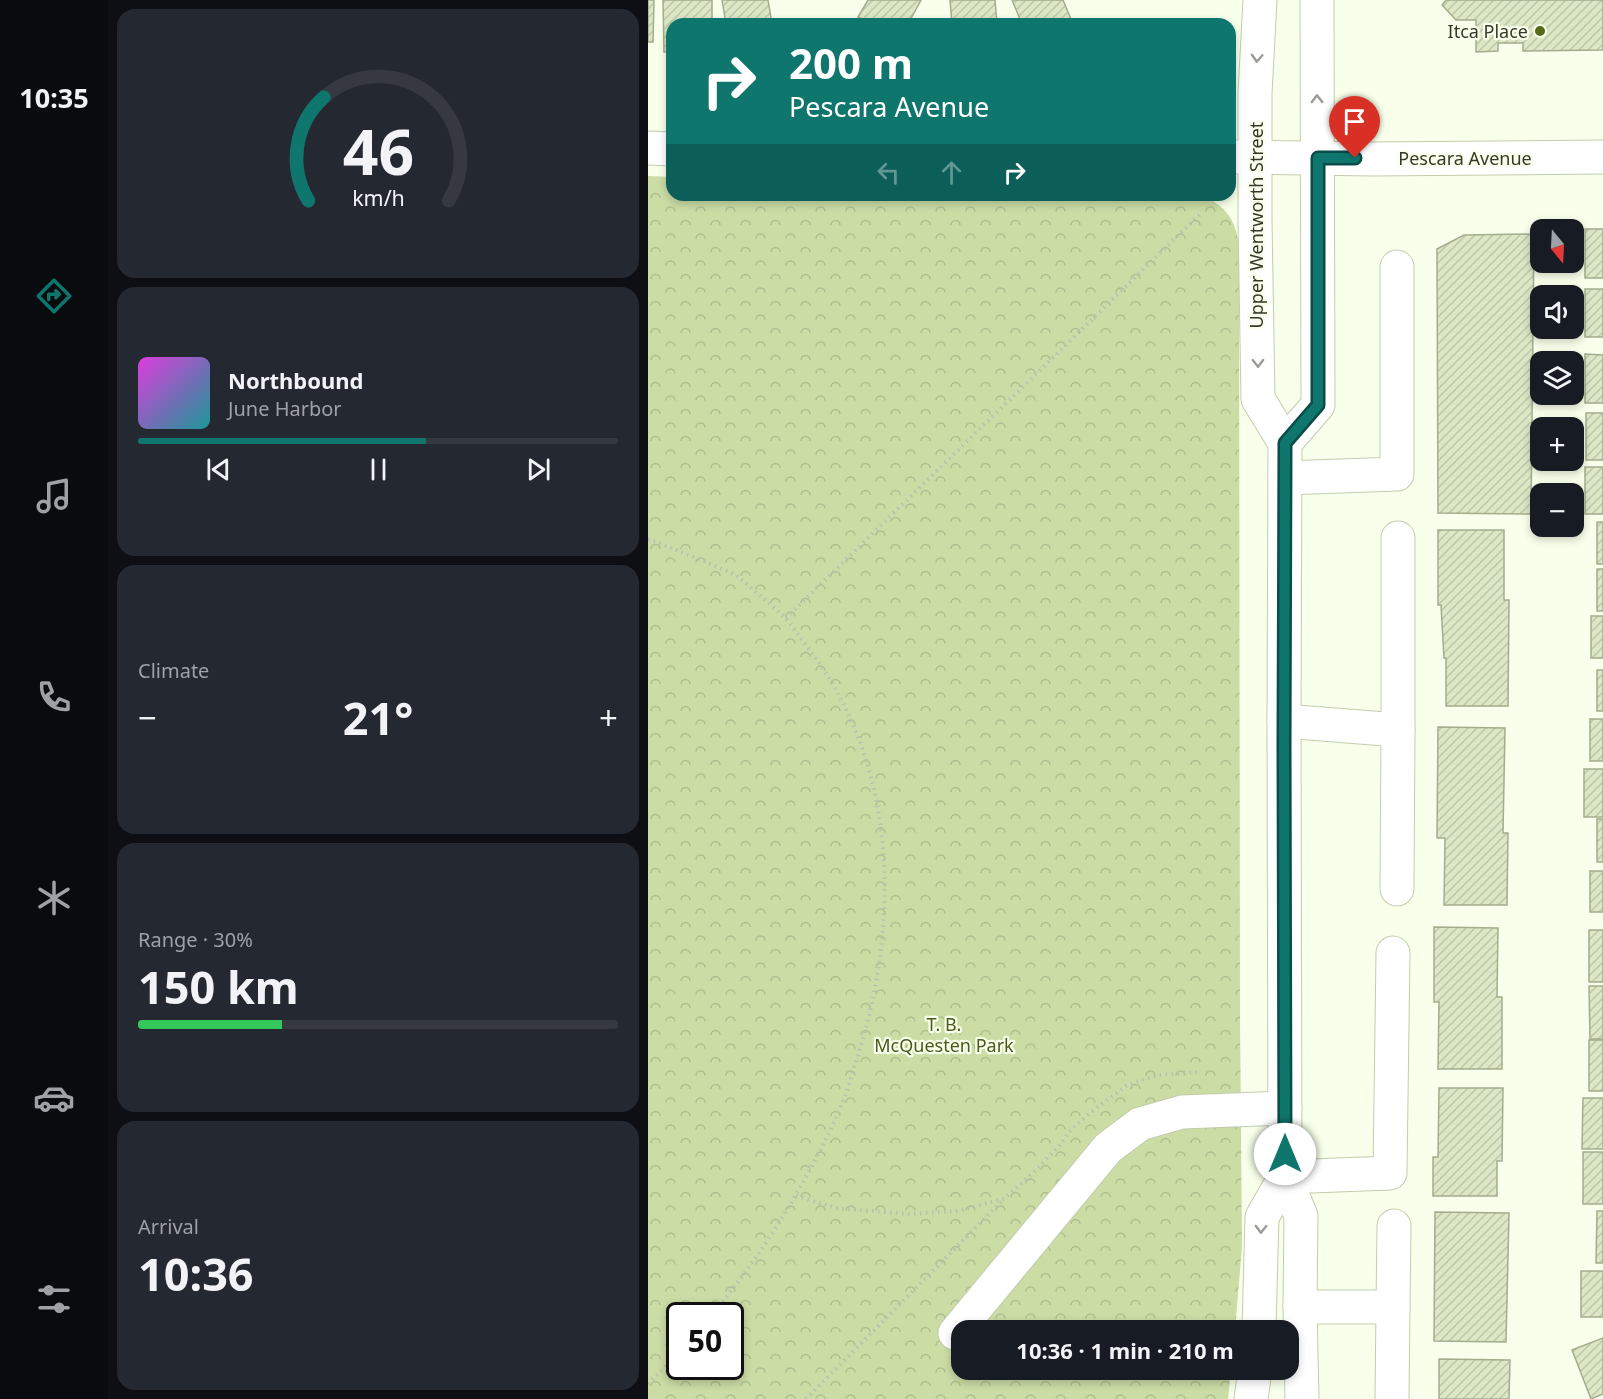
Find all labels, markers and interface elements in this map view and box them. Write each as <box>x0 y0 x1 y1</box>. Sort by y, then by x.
place label: Itca Place <box>1448 19 1528 43</box>
marker: Itca Place <box>1533 24 1547 38</box>
text: 200 m <box>789 34 913 91</box>
icon: right <box>690 42 768 120</box>
one-way arrow <box>1250 54 1263 63</box>
text: 10:35 <box>19 79 89 116</box>
text: Pescara Avenue <box>789 88 989 125</box>
one-way arrow <box>1311 95 1323 104</box>
pin <box>1329 96 1380 158</box>
icon: arrive <box>1338 105 1371 138</box>
text: 46 <box>342 108 414 193</box>
street label: Upper Wentworth Street <box>1244 121 1268 328</box>
street label: Pescara Avenue <box>1398 146 1532 170</box>
icon: left <box>872 156 905 189</box>
icon: ahead <box>935 156 968 189</box>
icon: right <box>998 156 1031 189</box>
text: km/h <box>352 183 404 212</box>
north arrow <box>1530 219 1584 273</box>
map controls <box>1530 219 1584 537</box>
icon: directions <box>33 275 75 317</box>
button: sound <box>1530 285 1584 339</box>
button: layers <box>1530 351 1584 405</box>
one-way arrow <box>1251 358 1264 367</box>
text: Northbound <box>228 365 363 395</box>
text: June Harbor <box>228 395 342 422</box>
button: + <box>1530 417 1584 471</box>
icon: previous <box>202 453 235 486</box>
icon: pause <box>362 453 395 486</box>
icon: next <box>522 453 555 486</box>
icon: music <box>33 475 75 517</box>
button: − <box>1530 483 1584 537</box>
text: Climate <box>138 657 209 684</box>
icon: phone <box>33 676 75 718</box>
text: 21° <box>343 687 413 748</box>
text: − <box>138 695 157 740</box>
text: + <box>599 695 618 740</box>
icon: climate <box>33 877 75 919</box>
text: Range · 30% <box>138 926 253 953</box>
text: 150 km <box>138 956 299 1017</box>
park label: T. B. McQuesten Park <box>874 1012 1014 1057</box>
icon: car <box>33 1077 75 1119</box>
position arrow <box>1253 1122 1317 1186</box>
text: Arrival <box>138 1213 199 1240</box>
one-way arrow <box>1255 1224 1267 1233</box>
text: 10:36 <box>138 1243 254 1304</box>
icon: filters <box>33 1278 75 1320</box>
speed limit sign: 50 <box>666 1302 744 1380</box>
text: 10:36 · 1 min · 210 m <box>1016 1335 1234 1365</box>

